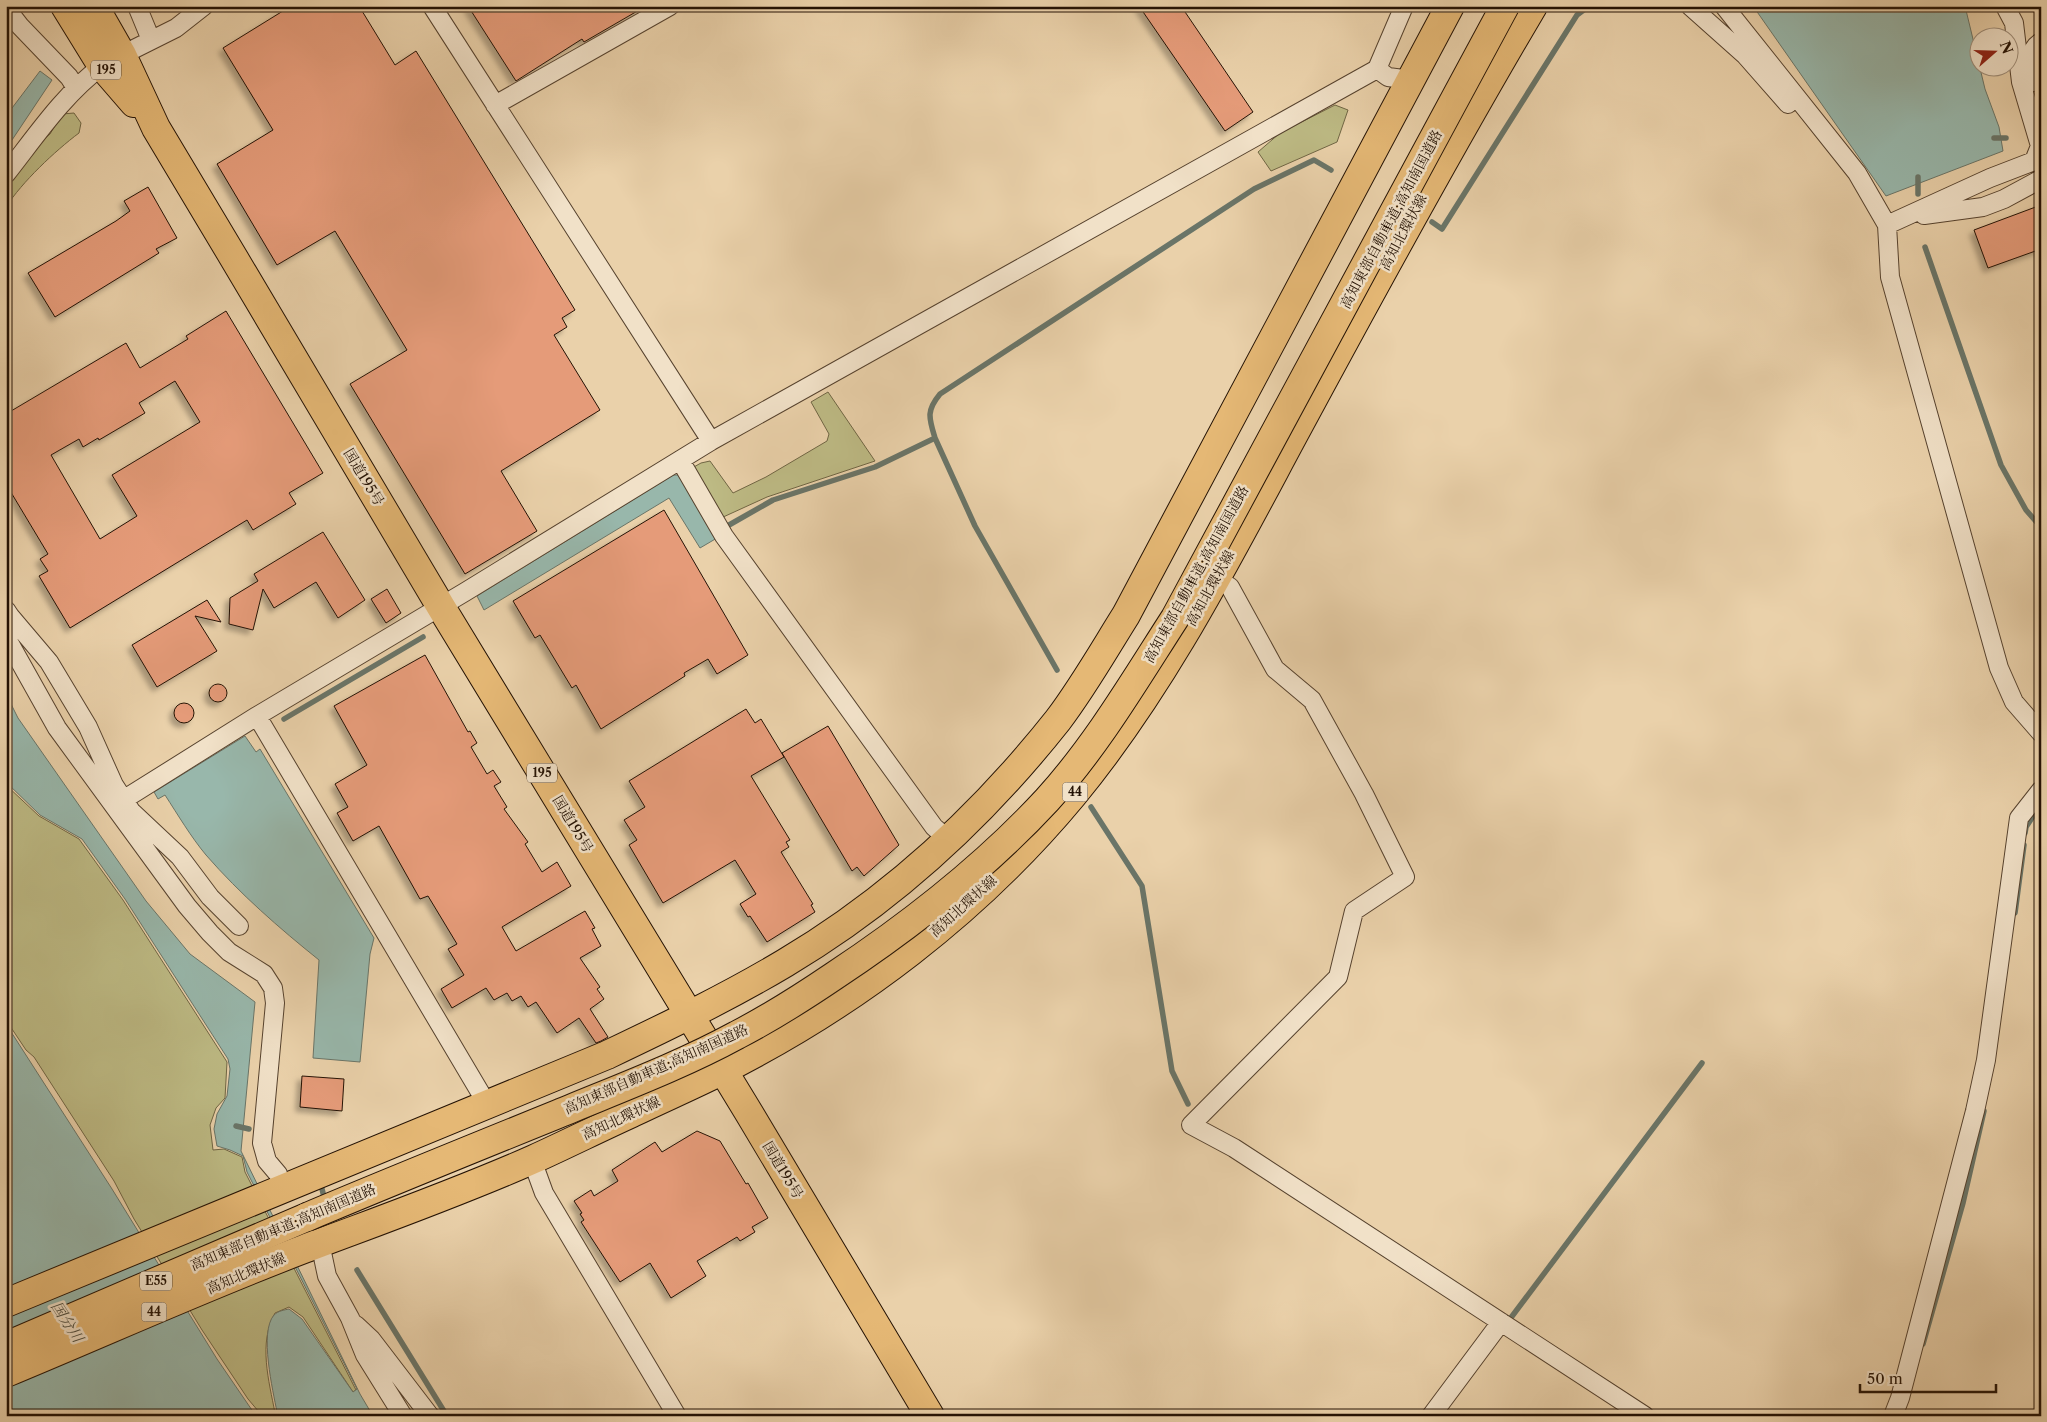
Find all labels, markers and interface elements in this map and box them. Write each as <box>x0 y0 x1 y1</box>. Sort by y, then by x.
north arrow <box>1970 28 2020 78</box>
text: N <box>1996 39 2017 56</box>
road number: 195 <box>91 60 121 80</box>
street label: 高知東部自動車道;高知南国道路 <box>1336 126 1446 312</box>
street label: 高知北環状線 <box>1375 191 1431 273</box>
street label: 国道195号 <box>340 445 388 509</box>
street label: 高知東部自動車道;高知南国道路 <box>1140 482 1252 666</box>
street label: 高知北環状線 <box>1182 547 1238 629</box>
road number: 195 <box>527 764 557 782</box>
road number: 44 <box>1062 782 1088 802</box>
street label: 国道195号 <box>549 792 597 856</box>
street label: 高知北環状線 <box>926 871 1000 941</box>
street label: 高知東部自動車道;高知南国道路 <box>561 1020 751 1118</box>
street label: 高知北環状線 <box>579 1092 663 1144</box>
street label: 国道195号 <box>759 1138 807 1202</box>
street label: 高知東部自動車道;高知南国道路 <box>187 1180 379 1274</box>
street label: 高知北環状線 <box>204 1248 288 1298</box>
road number: E55 <box>140 1272 172 1290</box>
water label: 国分川 <box>47 1298 89 1347</box>
road number: 44 <box>142 1302 166 1321</box>
scale bar <box>1860 1362 1996 1394</box>
text: 50 m <box>1867 1369 1903 1388</box>

